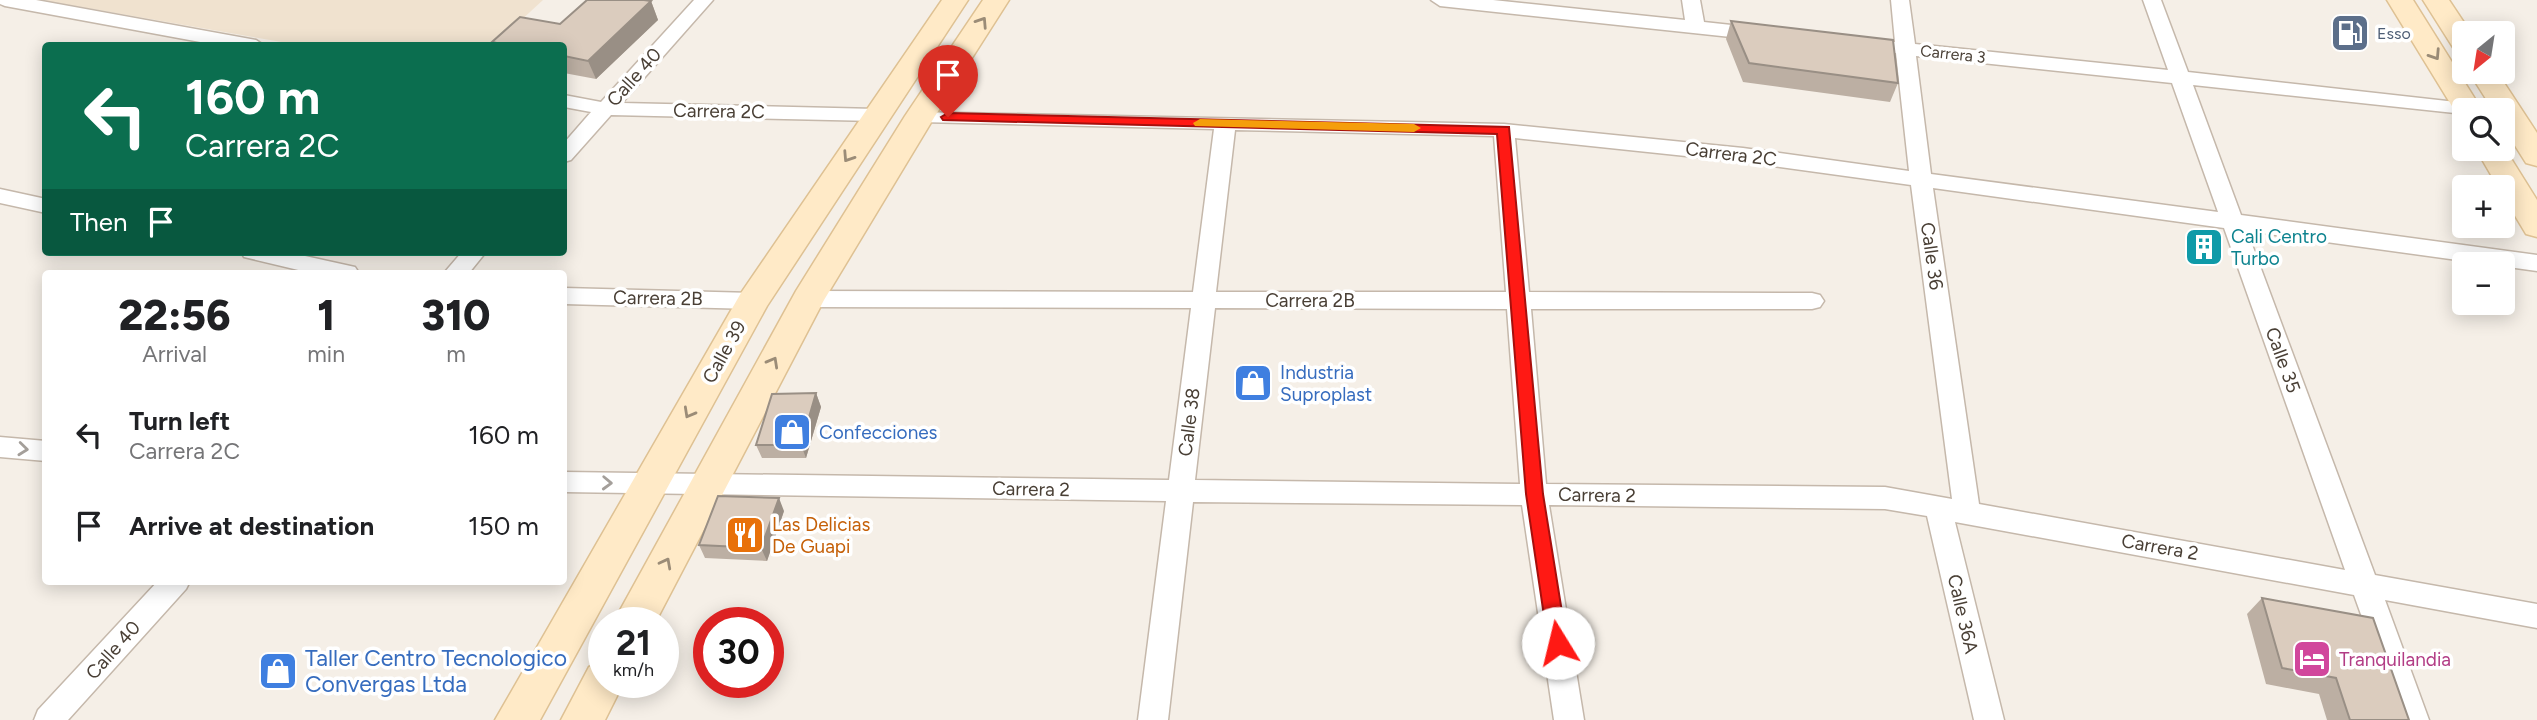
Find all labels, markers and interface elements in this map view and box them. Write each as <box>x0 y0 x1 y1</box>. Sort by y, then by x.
fuel station icon: Esso <box>2329 12 2371 54</box>
one-way arrow <box>973 17 986 30</box>
north arrow <box>2452 21 2515 84</box>
map controls <box>2452 21 2515 315</box>
place label: Esso <box>2377 24 2411 43</box>
street label: Carrera 3 <box>1919 41 1987 67</box>
street label: Calle 40 <box>602 43 666 111</box>
pin <box>918 45 978 117</box>
one-way arrow <box>2427 47 2440 60</box>
icon: arrive <box>929 56 967 94</box>
text: 160 m <box>185 67 320 126</box>
icon: left <box>70 70 161 161</box>
button: search <box>2452 98 2515 161</box>
street label: Carrera 2C <box>673 99 765 123</box>
text: Carrera 2C <box>185 127 340 165</box>
street label: Carrera 2C <box>1684 137 1778 171</box>
one-way arrow <box>843 150 856 163</box>
button: + <box>2452 175 2515 238</box>
icon: arrive <box>142 203 180 241</box>
text: Then <box>70 206 128 238</box>
street label: Calle 36 <box>1916 221 1948 291</box>
place label: Cali Centro Turbo <box>2231 225 2327 270</box>
building icon: Cali Centro Turbo <box>2183 226 2225 268</box>
button: − <box>2452 252 2515 315</box>
street label: Carrera 2B <box>613 286 703 310</box>
street label: Carrera 2B <box>1265 289 1355 312</box>
text: 22:56 <box>119 290 231 341</box>
text: 1 <box>317 290 335 341</box>
text: 310 <box>422 290 490 341</box>
street label: Calle 39 <box>697 317 751 387</box>
street label: Calle 35 <box>2261 324 2305 396</box>
text: Arrival <box>142 340 207 368</box>
text: min <box>307 340 345 368</box>
text: m <box>446 340 466 368</box>
one-way arrow <box>765 357 778 369</box>
place label: Industria Suproplast <box>1280 361 1372 406</box>
shop icon: Industria Suproplast <box>1232 362 1274 404</box>
street label: Calle 38 <box>1173 386 1205 458</box>
text: Turn left <box>129 405 230 437</box>
one-way arrow <box>684 406 697 419</box>
shop icon: Confecciones <box>771 411 813 453</box>
icon: left <box>70 416 108 454</box>
text: 160 m <box>468 419 539 451</box>
place label: Confecciones <box>819 421 938 444</box>
text: Carrera 2C <box>129 437 240 465</box>
one-way arrow <box>18 441 29 456</box>
one-way arrow <box>601 476 612 491</box>
street label: Carrera 2 <box>992 477 1070 501</box>
street label: Carrera 2 <box>1558 483 1636 507</box>
icon: arrive <box>70 507 108 545</box>
text: Arrive at destination <box>129 510 374 542</box>
text: 150 m <box>468 510 539 542</box>
place label: Las Delicias De Guapi <box>772 513 871 558</box>
restaurant icon: Las Delicias De Guapi <box>724 514 766 556</box>
street label: Carrera 2 <box>2120 529 2200 565</box>
one-way arrow <box>658 558 671 570</box>
street label: Calle 36A <box>1943 572 1983 656</box>
position arrow <box>1521 606 1595 680</box>
speed limit sign: 30 <box>693 607 784 698</box>
street label: Calle 40 <box>81 616 145 684</box>
text: 21 <box>616 622 651 664</box>
hotel icon: Tranquilandia <box>2291 638 2333 680</box>
place label: Taller Centro Tecnologico Convergas Ltda <box>305 644 567 698</box>
place label: Tranquilandia <box>2339 648 2451 671</box>
shop icon: Taller Centro Tecnologico Convergas Ltda <box>257 650 299 692</box>
text: km/h <box>613 659 654 681</box>

